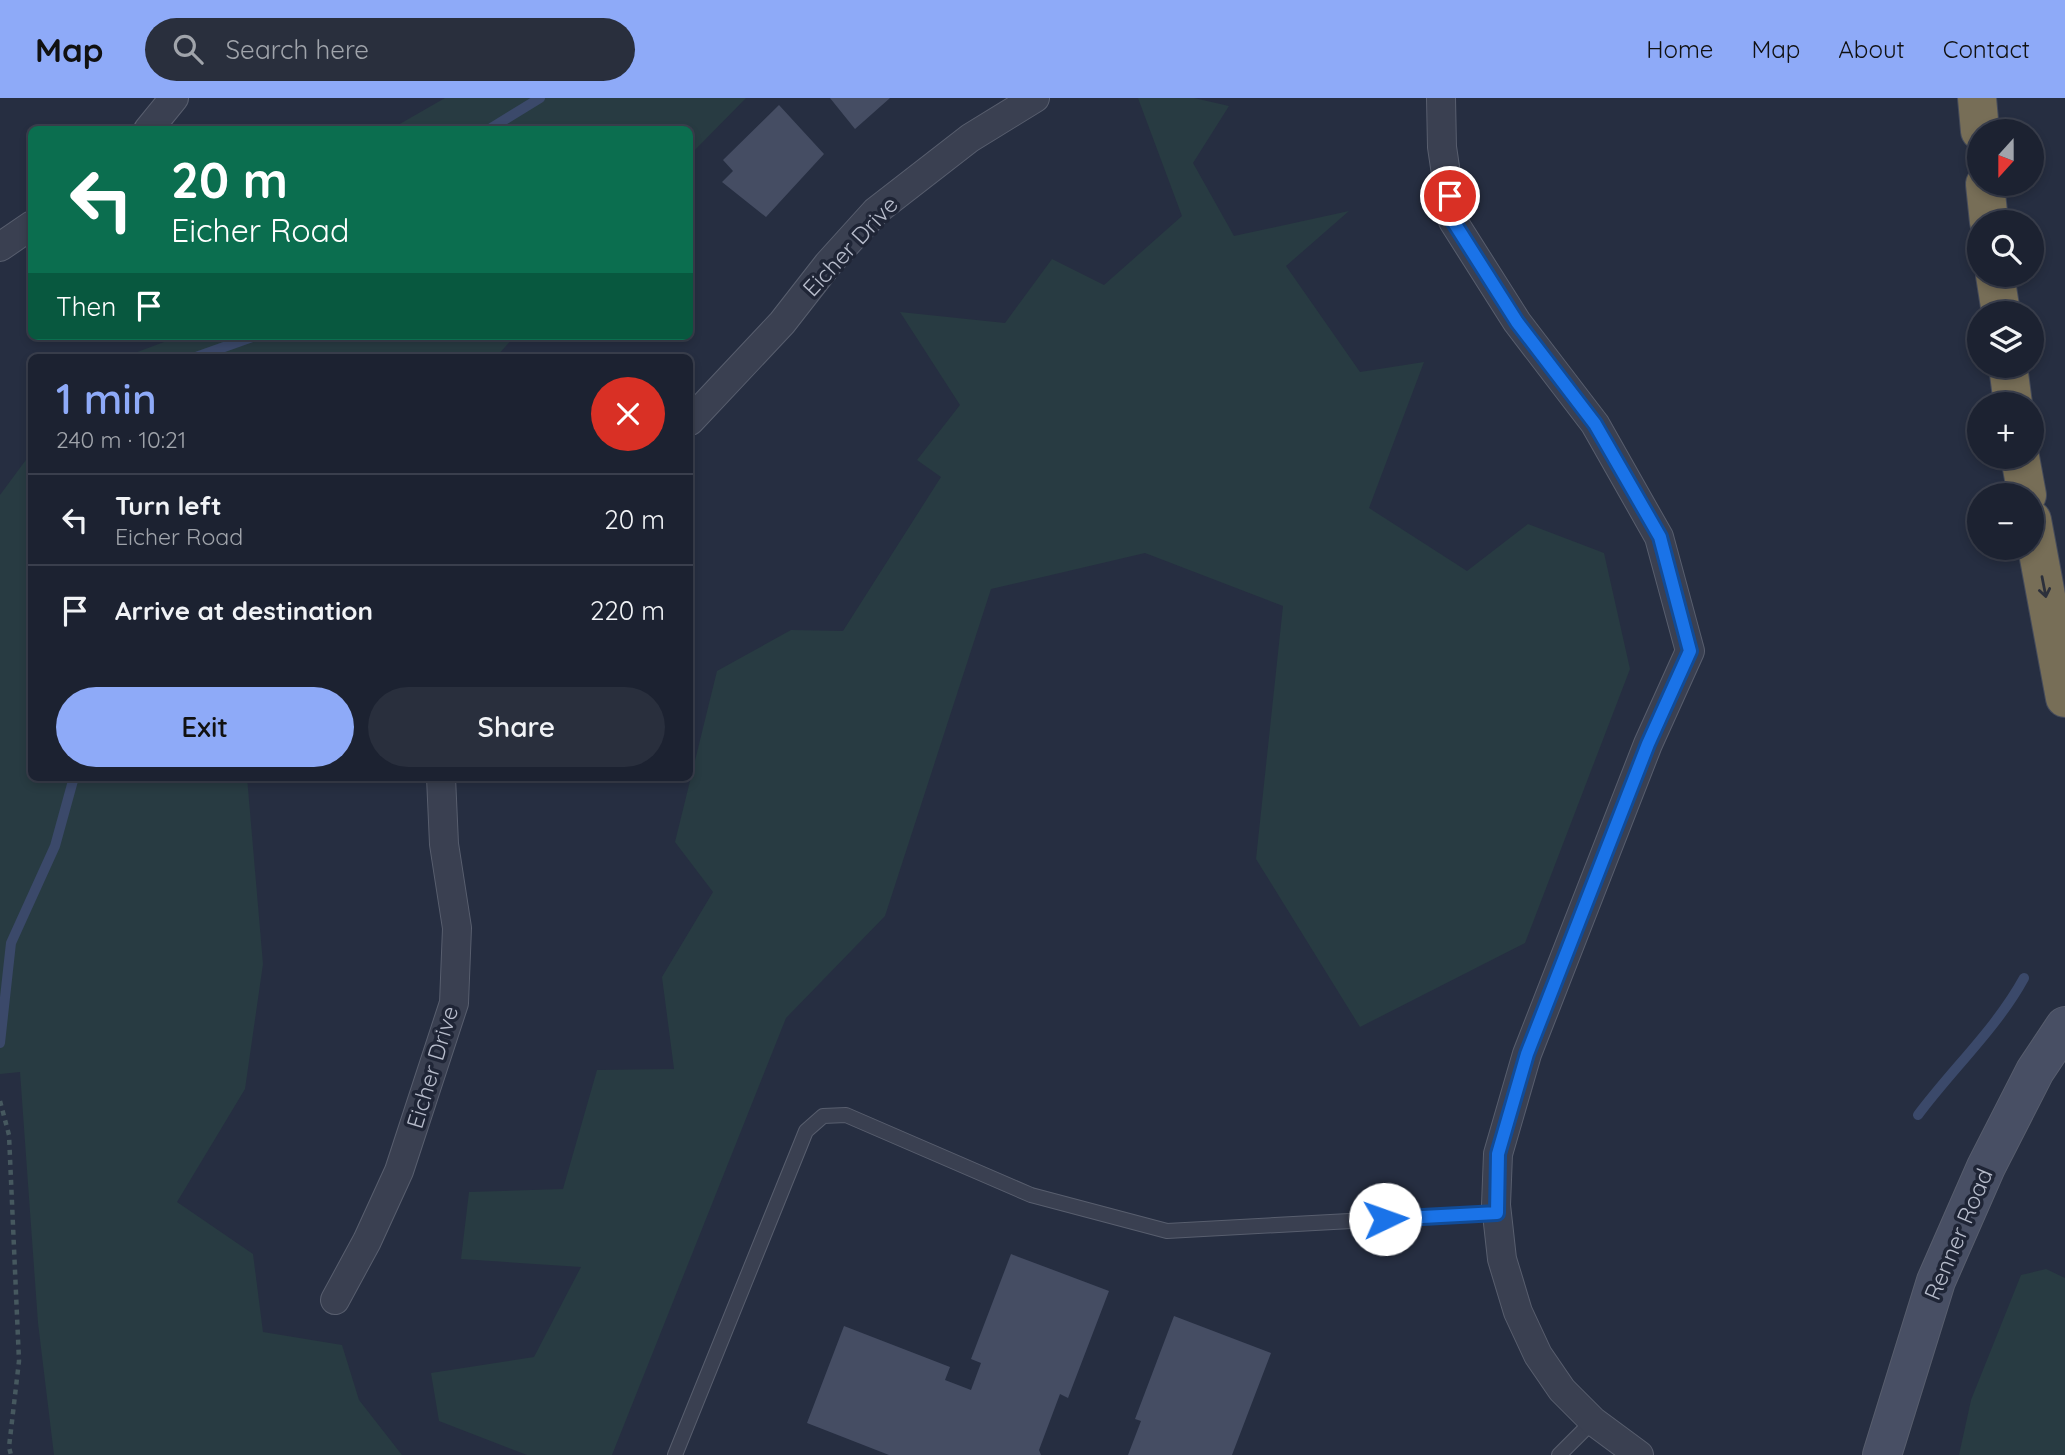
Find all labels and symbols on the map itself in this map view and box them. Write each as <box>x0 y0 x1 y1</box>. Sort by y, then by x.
north arrow <box>1967 119 2044 196</box>
pin <box>1420 166 1480 226</box>
street label: Eicher Drive <box>796 190 904 302</box>
one-way arrow <box>2038 575 2052 598</box>
street label: Eicher Drive <box>400 1002 464 1132</box>
street label: Renner Road <box>1917 1164 1999 1304</box>
position arrow <box>1348 1182 1422 1256</box>

